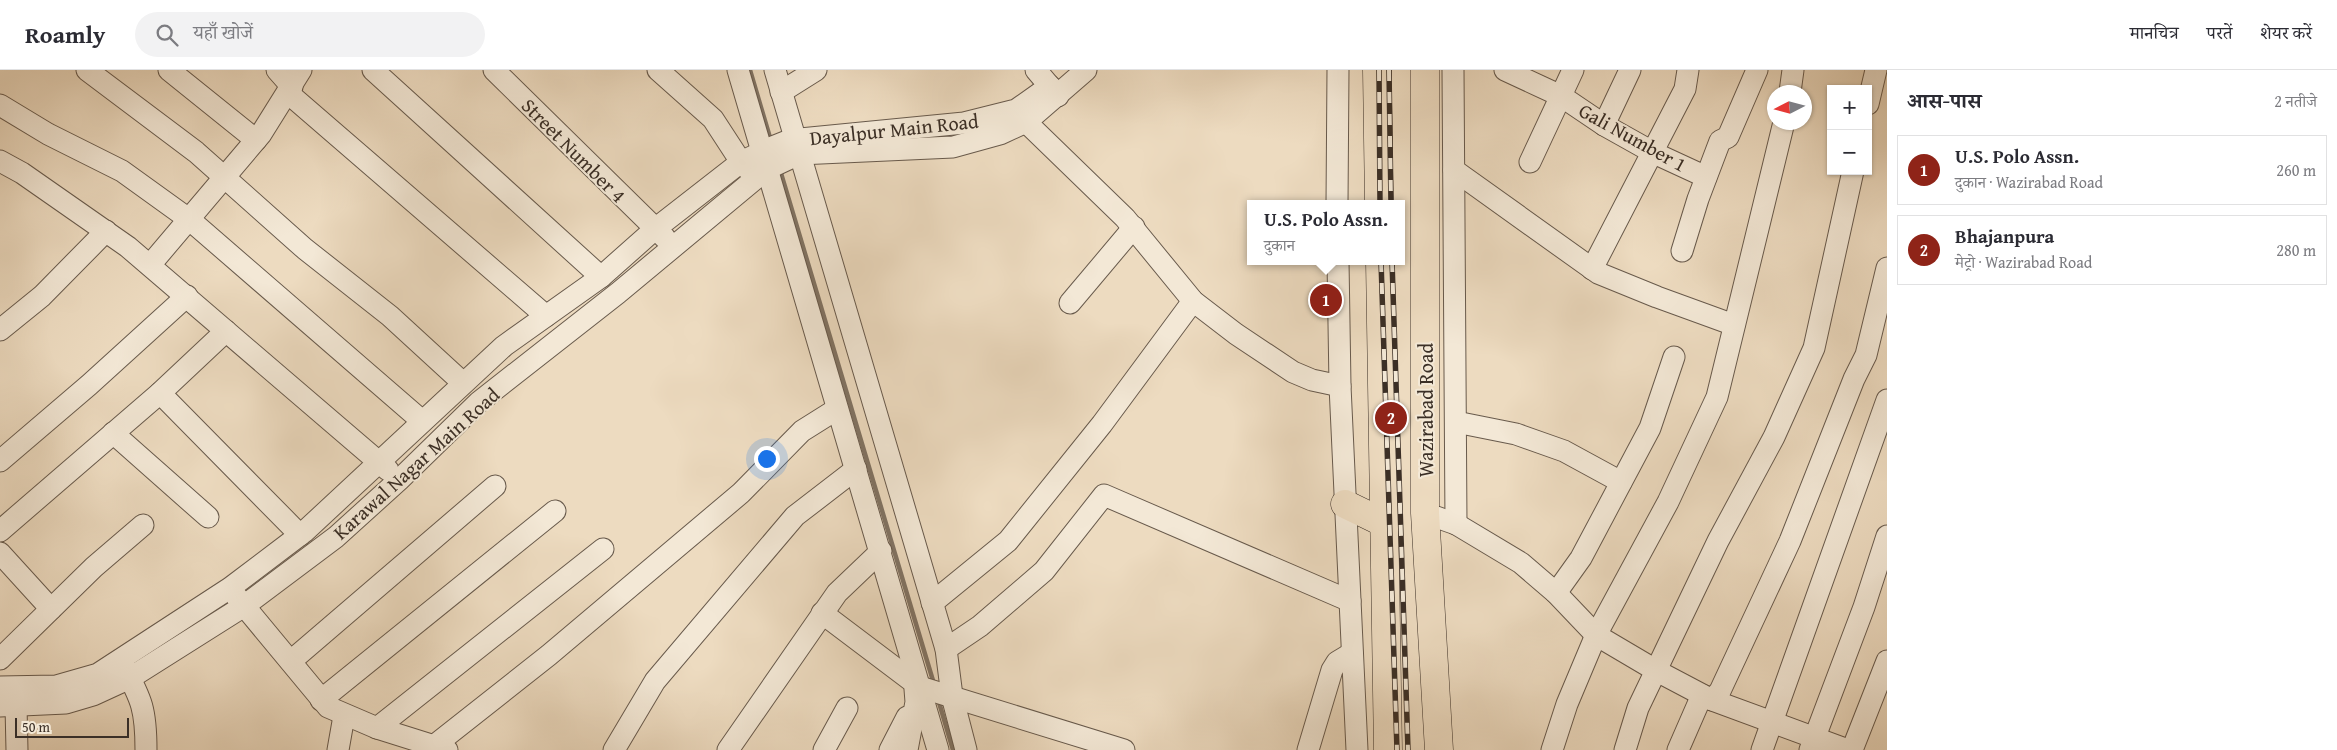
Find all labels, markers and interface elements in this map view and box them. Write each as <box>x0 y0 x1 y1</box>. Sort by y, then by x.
search box <box>135 12 485 57</box>
text: Roamly <box>25 17 105 52</box>
text: यहाँ खोजें <box>193 18 253 46</box>
text: मानचित्र <box>2130 19 2179 46</box>
text: परतें <box>2207 19 2232 46</box>
text: शेयर करें <box>2260 19 2312 46</box>
icon: search <box>153 21 181 49</box>
north arrow <box>1767 85 1812 130</box>
map controls <box>1827 85 1872 175</box>
button: + <box>1827 85 1872 130</box>
text: आस-पास <box>1907 85 1981 116</box>
text: 2 नतीजे <box>2274 89 2317 113</box>
street label: Street Number 4 <box>515 91 633 209</box>
street label: Gali Number 1 <box>1574 95 1692 179</box>
street label: Dayalpur Main Road <box>808 106 980 152</box>
button: − <box>1827 130 1872 175</box>
text: U.S. Polo Assn. <box>1955 142 2079 170</box>
text: 1 <box>1920 158 1928 182</box>
text: 260 m <box>2276 158 2316 182</box>
text: दुकान · Wazirabad Road <box>1955 170 2103 194</box>
popup <box>1247 200 1405 265</box>
text: U.S. Polo Assn. <box>1264 205 1388 233</box>
text: Bhajanpura <box>1955 222 2054 250</box>
text: दुकान <box>1264 233 1295 257</box>
text: 2 <box>1920 238 1928 262</box>
text: 280 m <box>2276 238 2316 262</box>
text: मेट्रो · Wazirabad Road <box>1955 250 2092 274</box>
pin: 1 <box>1310 281 1342 319</box>
street label: Wazirabad Road <box>1411 343 1440 477</box>
street label: Karawal Nagar Main Road <box>326 380 506 546</box>
pin: 2 <box>1375 399 1407 437</box>
your location <box>754 446 780 472</box>
scale bar <box>15 715 129 738</box>
text: 50 m <box>22 717 50 737</box>

